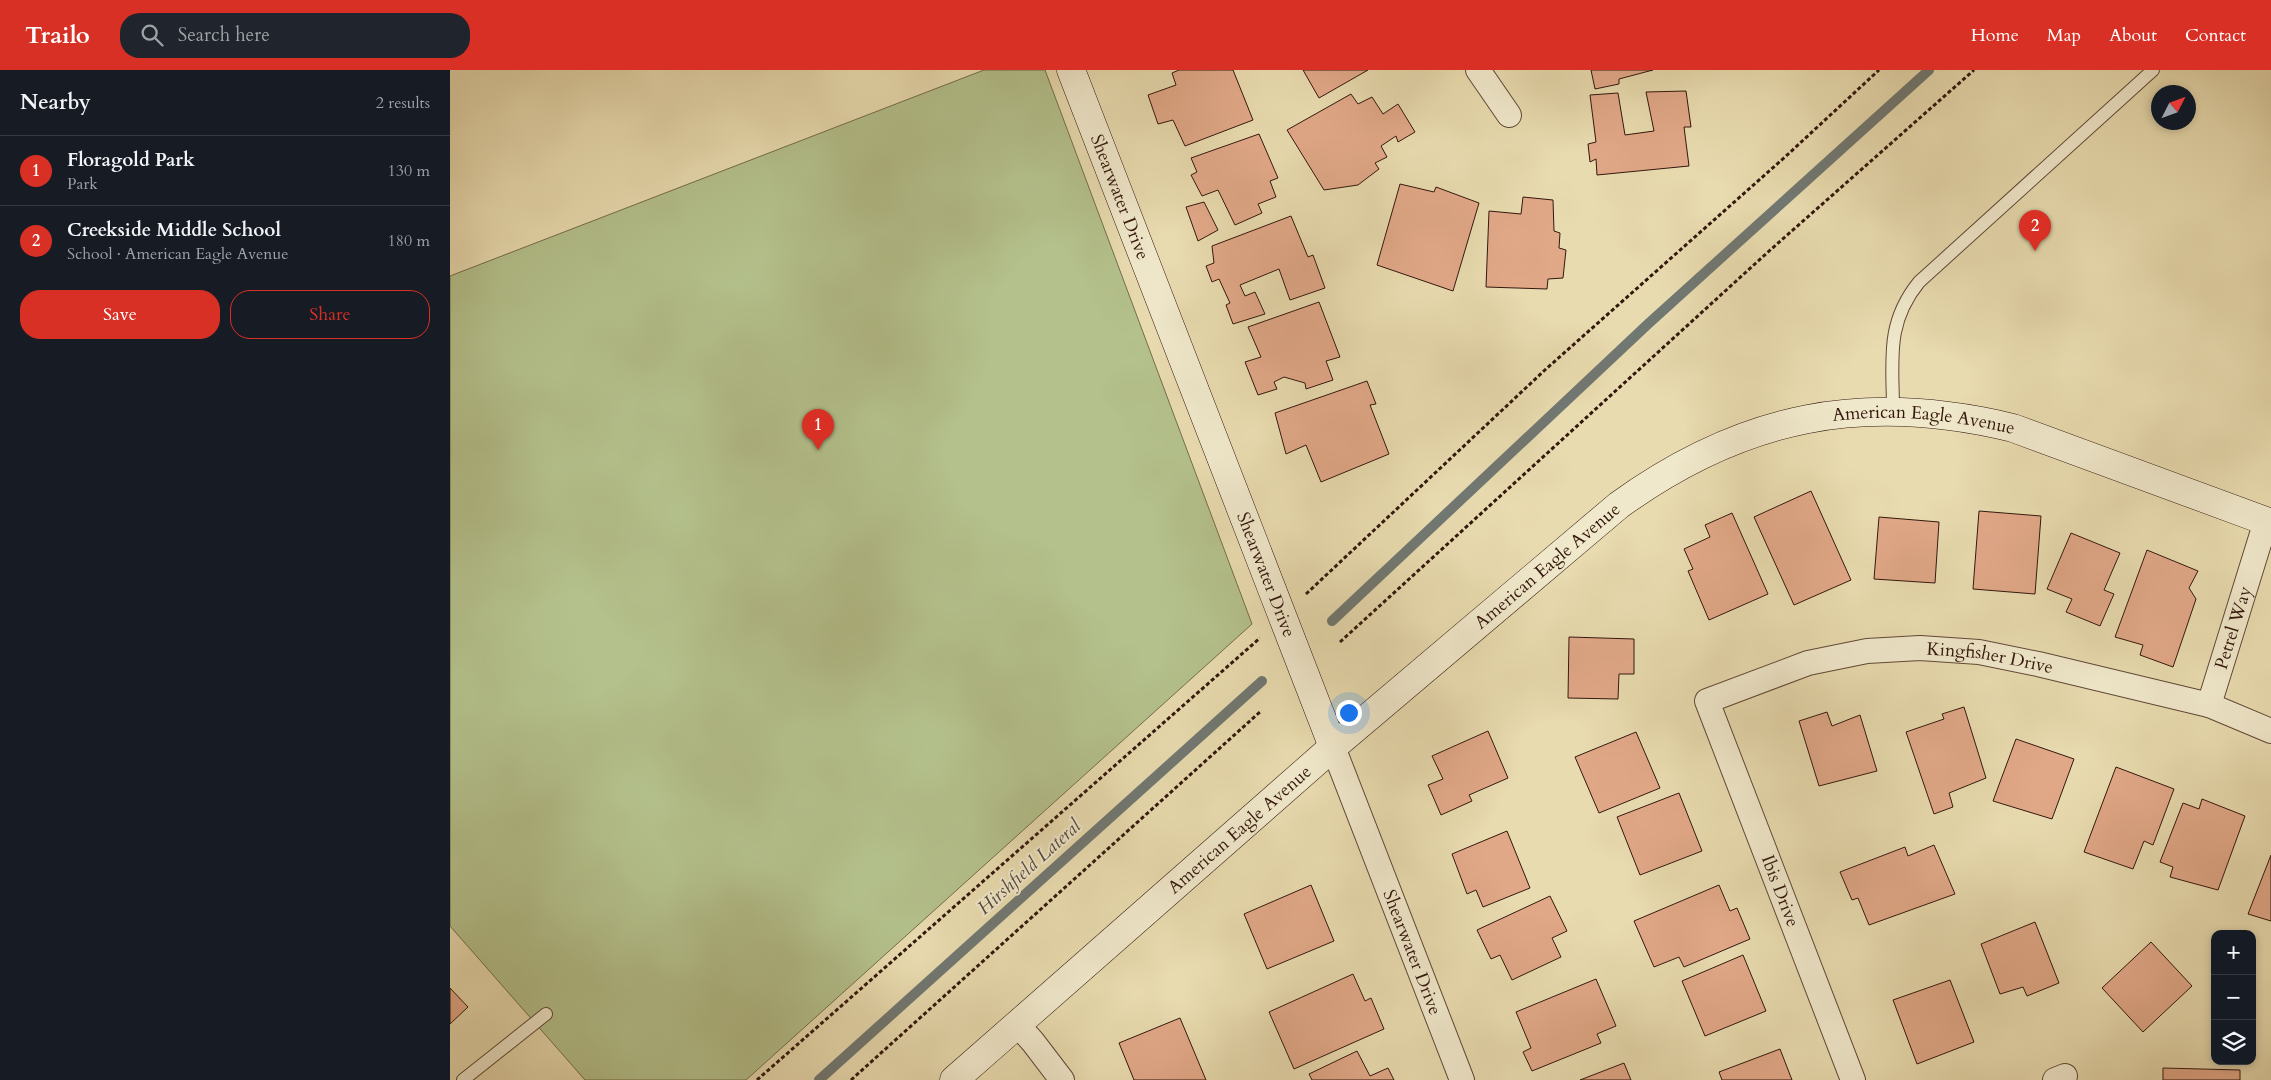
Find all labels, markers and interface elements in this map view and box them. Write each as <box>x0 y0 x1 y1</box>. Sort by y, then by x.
search box <box>120 13 470 58</box>
text: Trailo <box>25 19 90 52</box>
icon: search <box>138 21 166 49</box>
text: Search here <box>178 22 270 48</box>
text: Home <box>1971 23 2019 48</box>
text: Map <box>2047 23 2081 48</box>
text: About <box>2109 23 2157 48</box>
text: Contact <box>2185 23 2246 48</box>
north arrow <box>2151 85 2196 130</box>
text: Nearby <box>20 88 91 117</box>
text: 2 results <box>376 92 430 114</box>
street label: Shearwater Drive <box>1085 131 1156 263</box>
text: Floragold Park <box>67 147 195 173</box>
text: 1 <box>32 160 40 182</box>
text: 130 m <box>388 160 430 182</box>
text: Park <box>67 173 98 195</box>
pin: 2 <box>2019 210 2051 251</box>
text: Creekside Middle School <box>67 217 281 243</box>
text: 2 <box>32 230 40 252</box>
text: 180 m <box>388 230 430 252</box>
text: School · American Eagle Avenue <box>67 243 289 265</box>
button: Save <box>20 290 220 339</box>
button: Share <box>230 290 430 339</box>
street label: American Eagle Avenue <box>1831 399 2018 441</box>
pin: 1 <box>802 409 834 450</box>
street label: American Eagle Avenue <box>1469 497 1625 635</box>
street label: Shearwater Drive <box>1231 508 1302 641</box>
street label: Petrel Way <box>2208 582 2258 672</box>
street label: Kingfisher Drive <box>1926 636 2056 680</box>
your location <box>1336 700 1362 726</box>
street label: American Eagle Avenue <box>1162 759 1317 899</box>
water label: Hirshfield Lateral <box>971 813 1087 921</box>
street label: Ibis Drive <box>1755 851 1805 931</box>
street label: Shearwater Drive <box>1377 886 1448 1018</box>
map controls <box>2211 930 2256 1065</box>
button: + <box>2211 930 2256 975</box>
button: − <box>2211 975 2256 1020</box>
button: layers <box>2211 1020 2256 1065</box>

